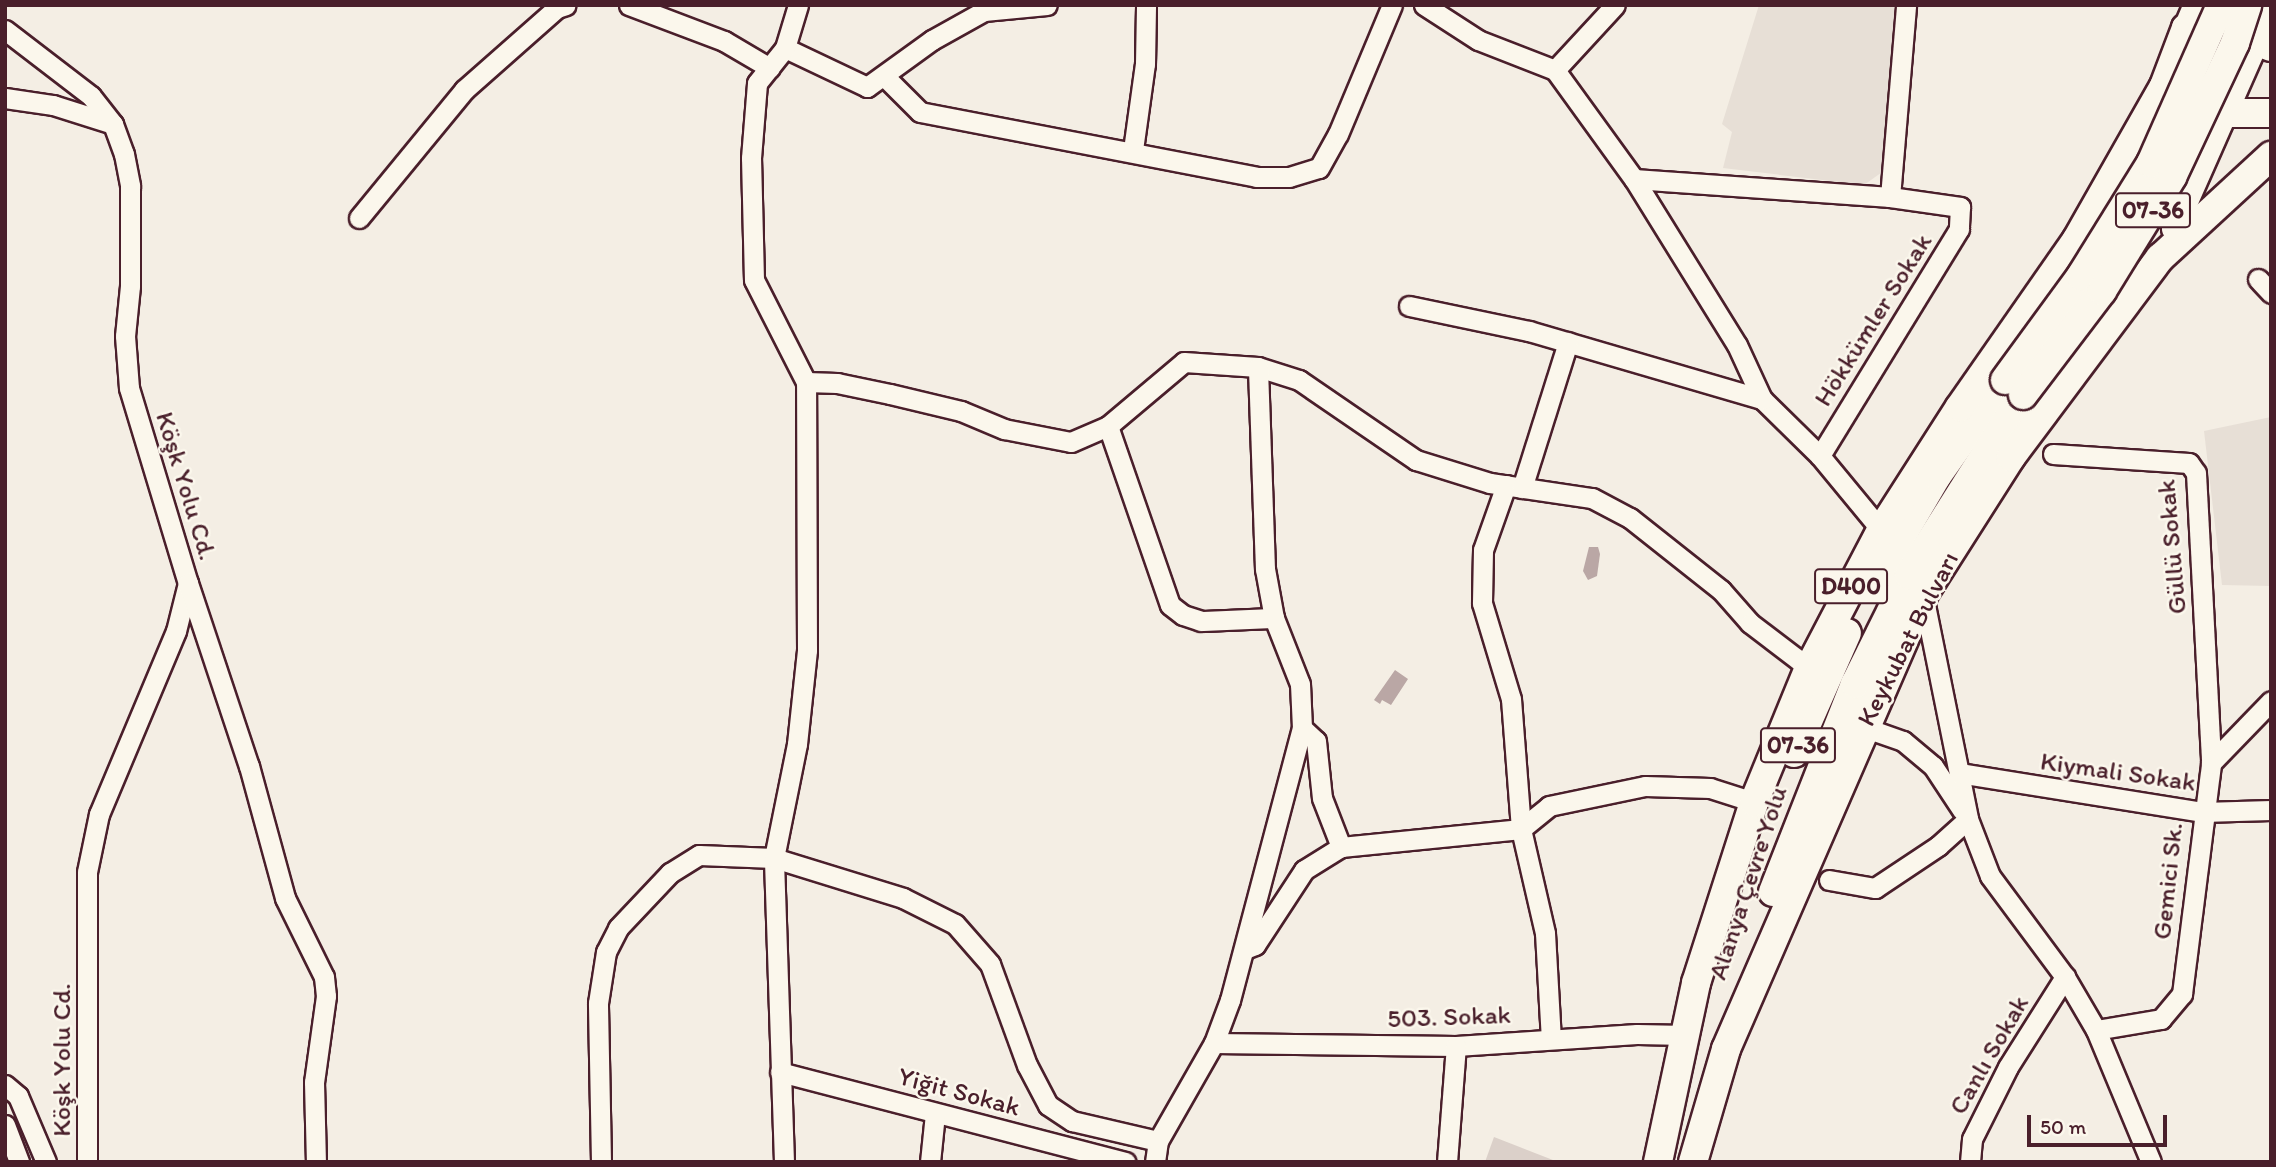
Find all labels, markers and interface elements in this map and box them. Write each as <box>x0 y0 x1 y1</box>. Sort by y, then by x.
road number: 07-36 <box>2114 190 2192 230</box>
street label: Hökkümler Sokak <box>1808 228 1938 412</box>
street label: Köşk Yolu Cd. <box>149 409 223 563</box>
street label: Güllü Sokak <box>2151 479 2193 615</box>
street label: Keykubat Bulvarı <box>1851 547 1965 731</box>
road number: D400 <box>1812 566 1890 606</box>
road number: 07-36 <box>1759 724 1836 766</box>
street label: Kiymali Sokak <box>2038 746 2198 798</box>
street label: Alanya Çevre Yolu <box>1702 783 1794 983</box>
street label: Gemici Sk. <box>2146 821 2190 941</box>
street label: Köşk Yolu Cd. <box>46 984 78 1136</box>
street label: Canlı Sokak <box>1942 990 2036 1120</box>
street label: 503. Sokak <box>1387 999 1511 1035</box>
street label: Yiğit Sokak <box>895 1061 1023 1123</box>
scale bar <box>2031 1100 2171 1144</box>
text: 50 m <box>2040 1114 2086 1139</box>

